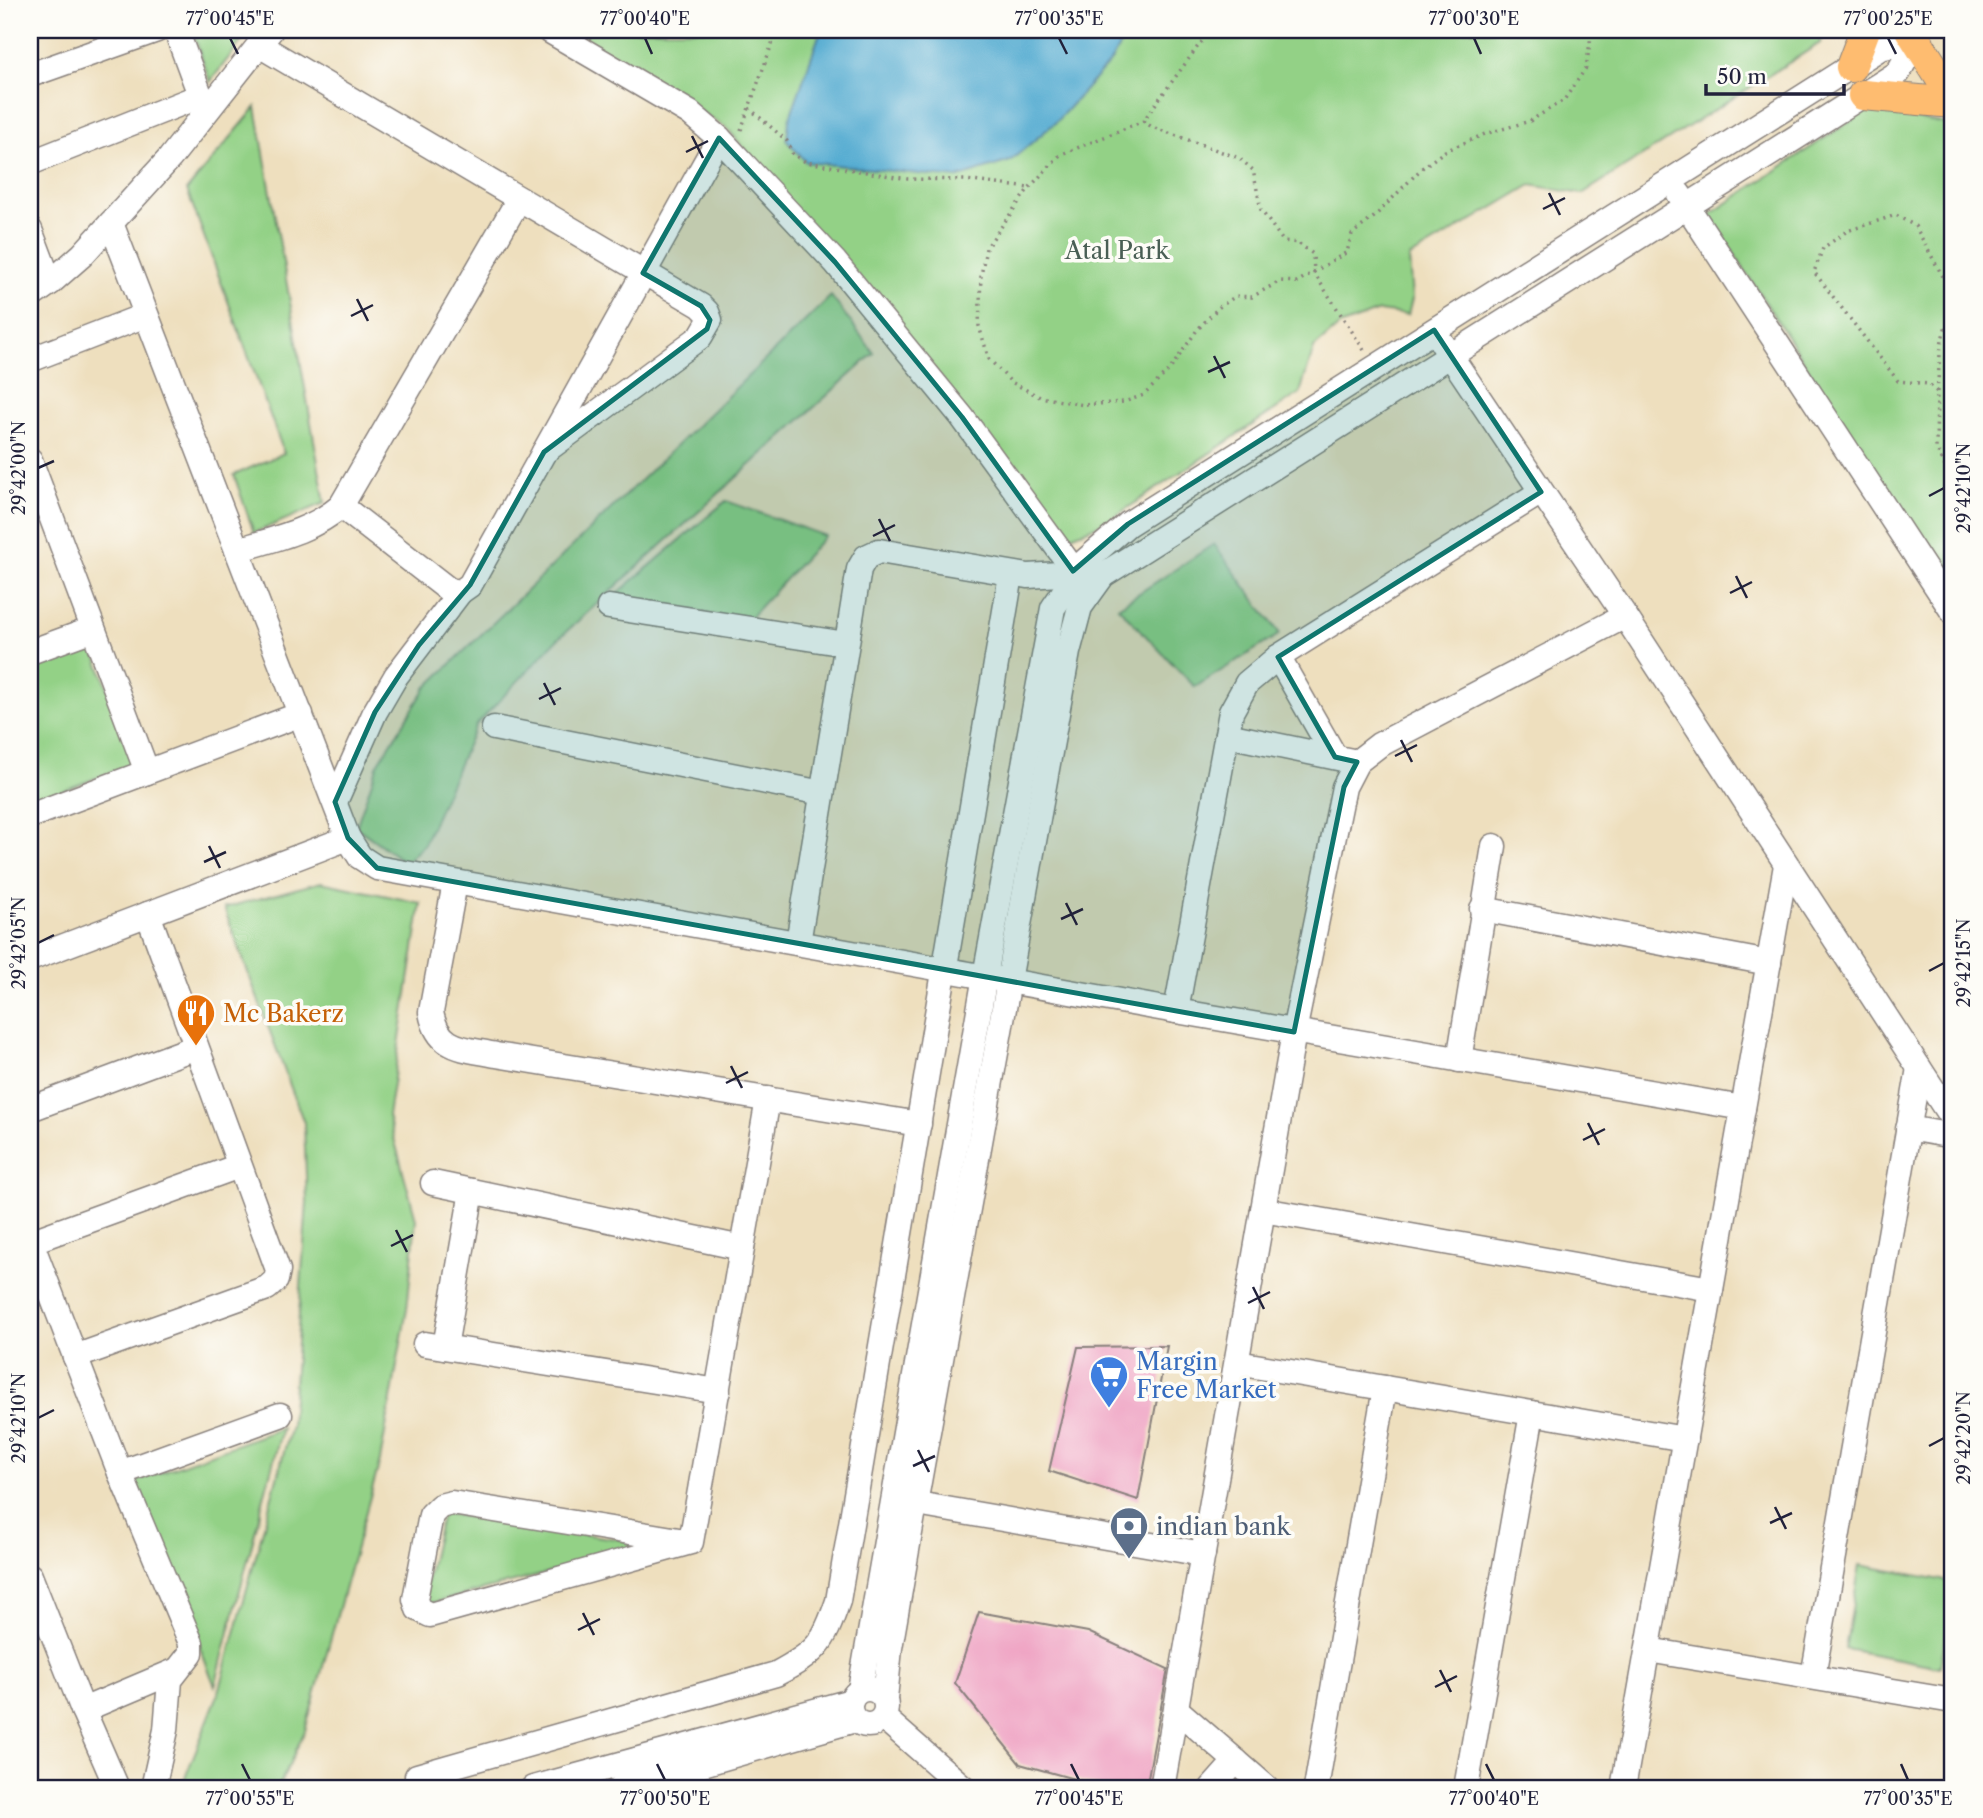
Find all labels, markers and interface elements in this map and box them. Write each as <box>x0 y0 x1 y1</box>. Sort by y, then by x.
text: 77°00'45"E <box>186 8 274 30</box>
text: 77°00'40"E <box>600 8 690 30</box>
text: 77°00'35"E <box>1014 8 1104 30</box>
text: 77°00'30"E <box>1429 8 1519 30</box>
text: 77°00'25"E <box>1843 8 1933 30</box>
scale bar <box>1706 52 1845 96</box>
text: 50 m <box>1717 64 1767 89</box>
park label: Atal Park <box>1064 236 1170 265</box>
text: 29°42'00"N <box>8 421 30 515</box>
text: 29°42'10"N <box>1953 442 1975 533</box>
text: 29°42'05"N <box>8 896 30 989</box>
text: 29°42'15"N <box>1953 918 1975 1008</box>
restaurant icon: Mc Bakerz <box>175 992 217 1047</box>
place label: Mc Bakerz <box>223 999 344 1028</box>
place label: Margin Free Market <box>1136 1347 1277 1404</box>
supermarket icon: Margin Free Market <box>1088 1354 1130 1409</box>
text: 29°42'10"N <box>8 1372 30 1463</box>
text: 29°42'20"N <box>1953 1391 1975 1485</box>
bank icon: indian bank <box>1108 1505 1150 1560</box>
place label: indian bank <box>1156 1512 1292 1541</box>
text: 77°00'55"E <box>205 1788 295 1810</box>
text: 77°00'50"E <box>620 1788 710 1810</box>
text: 77°00'45"E <box>1035 1788 1123 1810</box>
text: 77°00'40"E <box>1449 1788 1539 1810</box>
text: 77°00'35"E <box>1863 1788 1953 1810</box>

